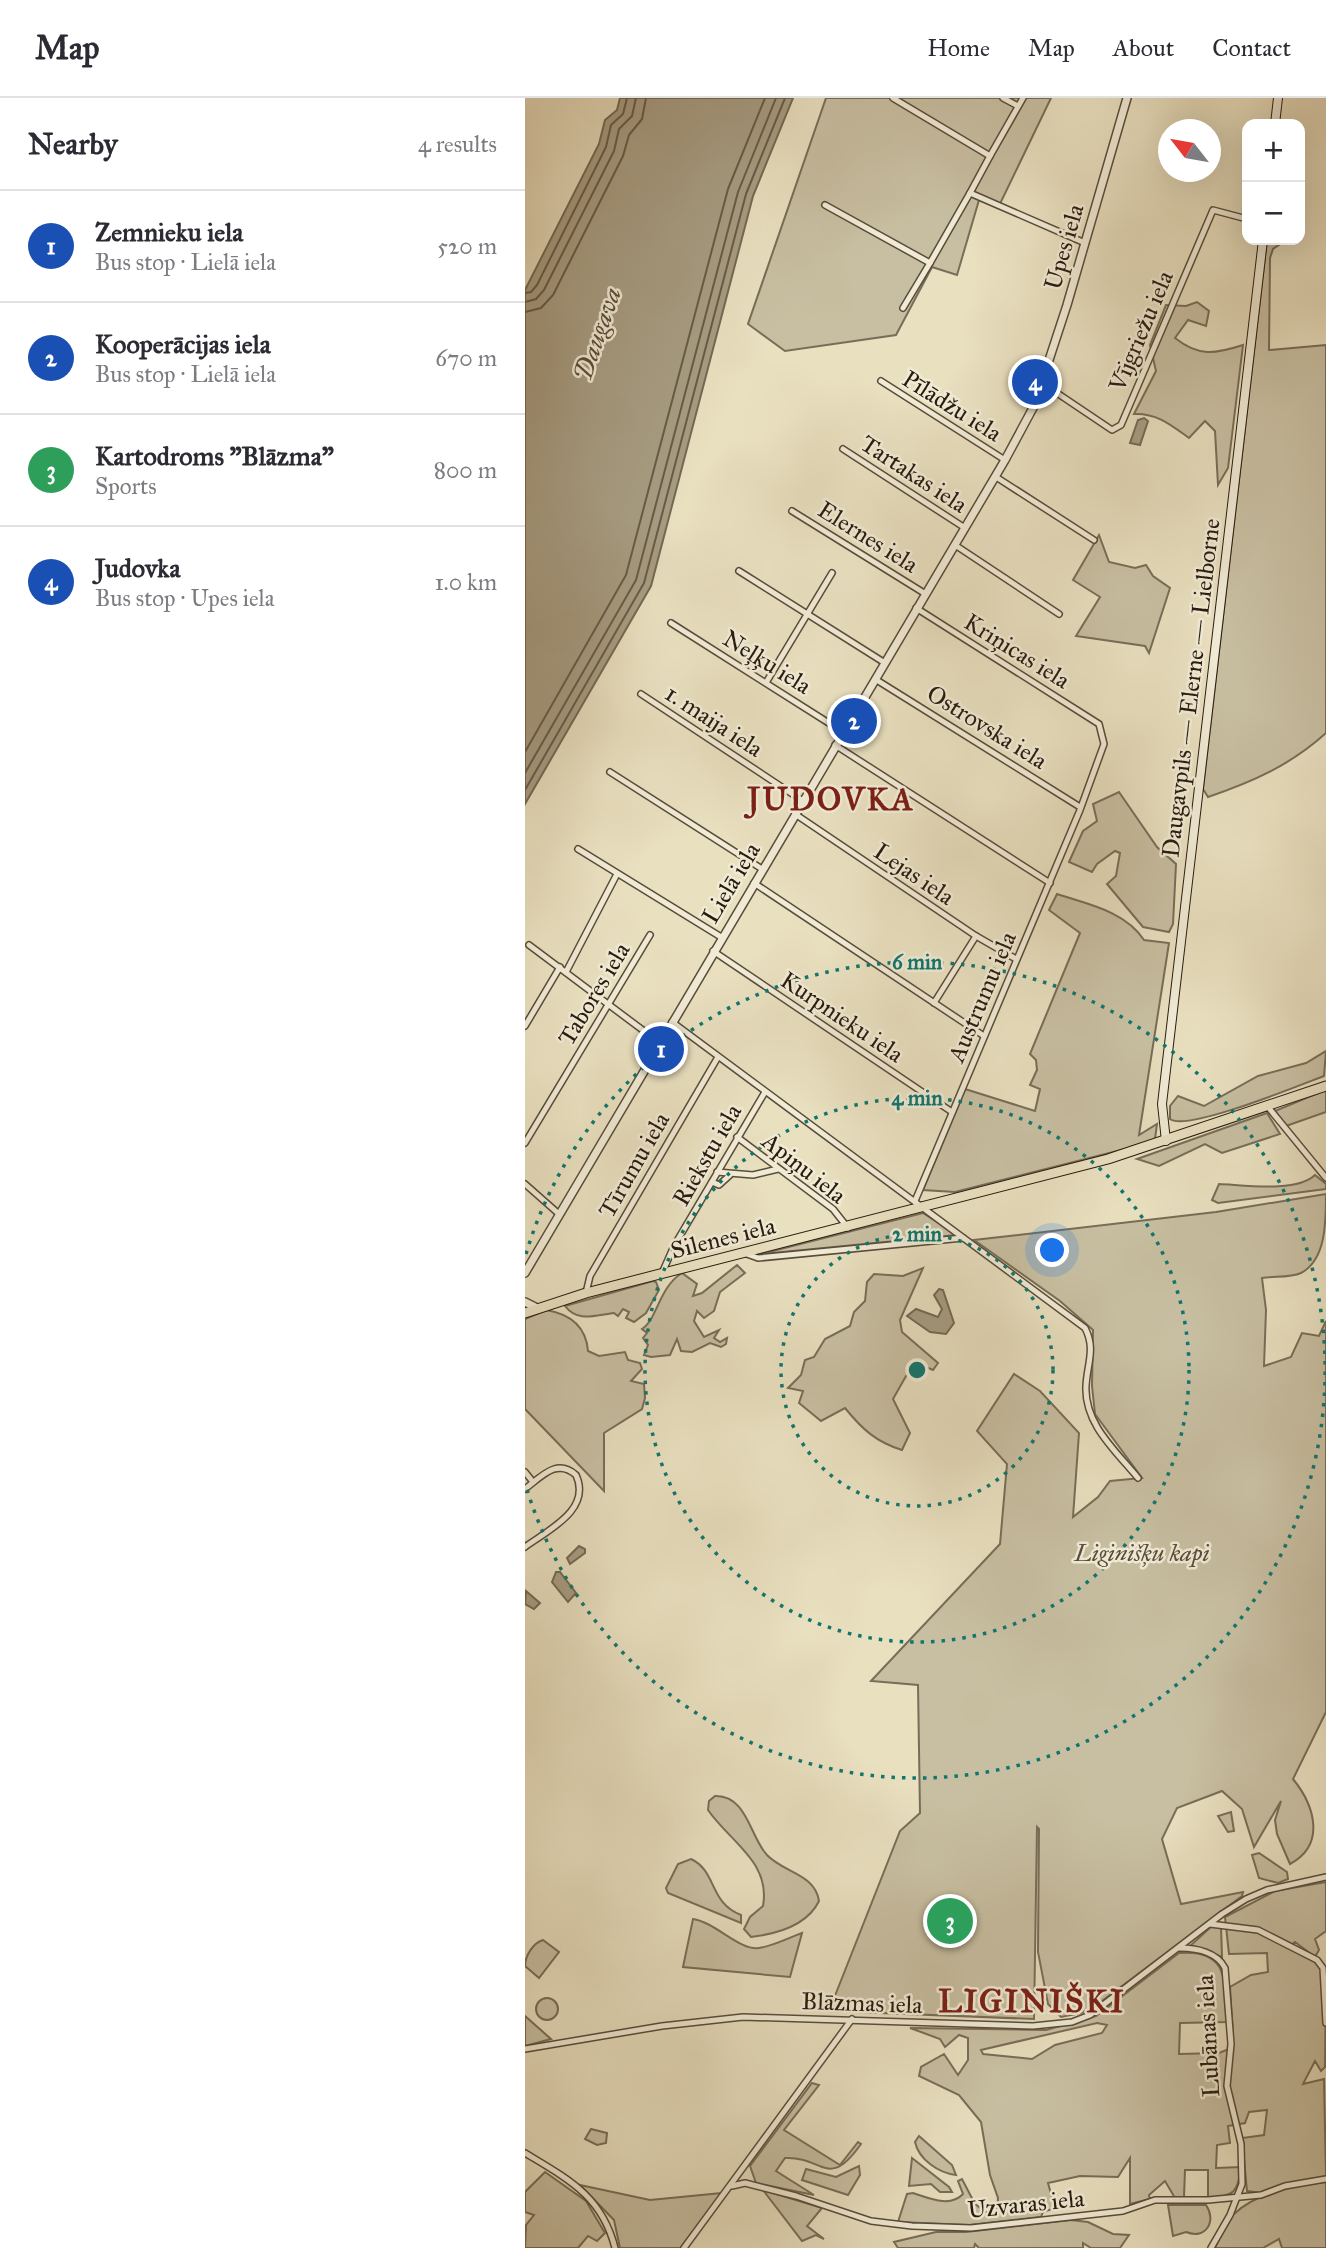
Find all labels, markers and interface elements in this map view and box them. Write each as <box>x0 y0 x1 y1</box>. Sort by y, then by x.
text: Map <box>35 28 99 68</box>
text: Home <box>927 33 990 63</box>
text: Map <box>1028 33 1075 63</box>
text: About <box>1113 33 1174 63</box>
text: Contact <box>1212 33 1291 63</box>
north arrow <box>1158 119 1221 182</box>
map controls <box>1242 119 1305 245</box>
button: + <box>1242 119 1305 182</box>
text: Nearby <box>28 126 118 162</box>
text: 4 results <box>418 130 497 158</box>
button: − <box>1242 182 1305 245</box>
street label: Upes iela <box>1038 200 1091 293</box>
text: Zemnieku iela <box>95 216 243 248</box>
text: 1 <box>46 232 56 260</box>
text: 520 m <box>437 232 497 260</box>
text: Bus stop · Lielā iela <box>95 248 276 276</box>
street label: Vījgriežu iela <box>1102 265 1180 397</box>
water label: Daugava <box>566 283 628 385</box>
text: Kooperācijas iela <box>95 328 271 360</box>
text: 2 <box>45 344 57 372</box>
text: 670 m <box>435 344 497 372</box>
pin: 4 <box>1012 356 1058 408</box>
text: Bus stop · Lielā iela <box>95 360 276 388</box>
street label: Pīlādžu iela <box>897 364 1008 449</box>
street label: Tartakas iela <box>855 428 974 520</box>
text: Kartodroms "Blāzma" <box>95 440 334 472</box>
text: 3 <box>46 456 56 484</box>
text: 800 m <box>434 456 497 484</box>
text: Sports <box>95 472 157 500</box>
street label: Elernes iela <box>812 494 924 580</box>
street label: Daugavpils — Elerne — Lielborne <box>1155 517 1227 859</box>
text: Judovka <box>95 552 180 584</box>
text: 4 <box>45 568 57 596</box>
text: 1.0 km <box>435 568 497 596</box>
text: Bus stop · Upes iela <box>95 584 275 612</box>
street label: Kriņicas iela <box>958 607 1076 696</box>
street label: Neļķu iela <box>717 623 818 701</box>
street label: 1. maija iela <box>659 678 769 764</box>
street label: Ostrovska iela <box>921 678 1054 776</box>
pin: 2 <box>831 695 877 747</box>
district label: JUDOVKA <box>743 780 915 819</box>
street label: Lielā iela <box>695 836 767 929</box>
street label: Lejas iela <box>868 836 961 912</box>
street label: Austrumu iela <box>941 926 1023 1068</box>
street label: Tabores iela <box>552 936 637 1051</box>
text: 6 min <box>892 949 943 975</box>
street label: Kurpnieku iela <box>775 965 910 1070</box>
pin: 1 <box>638 1023 684 1075</box>
text: 4 min <box>891 1085 943 1111</box>
street label: Riekstu iela <box>666 1098 749 1211</box>
street label: Tīrumu iela <box>592 1106 677 1223</box>
street label: Apiņu iela <box>755 1125 853 1211</box>
street label: Silenes iela <box>668 1210 779 1265</box>
text: 2 min <box>892 1221 942 1247</box>
your location <box>1035 1233 1069 1267</box>
centre of rings <box>905 1358 929 1382</box>
park label: Liginišķu kapi <box>1073 1538 1210 1568</box>
pin: 3 <box>927 1895 973 1947</box>
street label: Lubānas iela <box>1190 1973 1226 2098</box>
district label: LIGINIŠKI <box>938 1981 1126 2021</box>
street label: Blāzmas iela <box>801 1986 924 2020</box>
street label: Uzvaras iela <box>966 2183 1087 2225</box>

